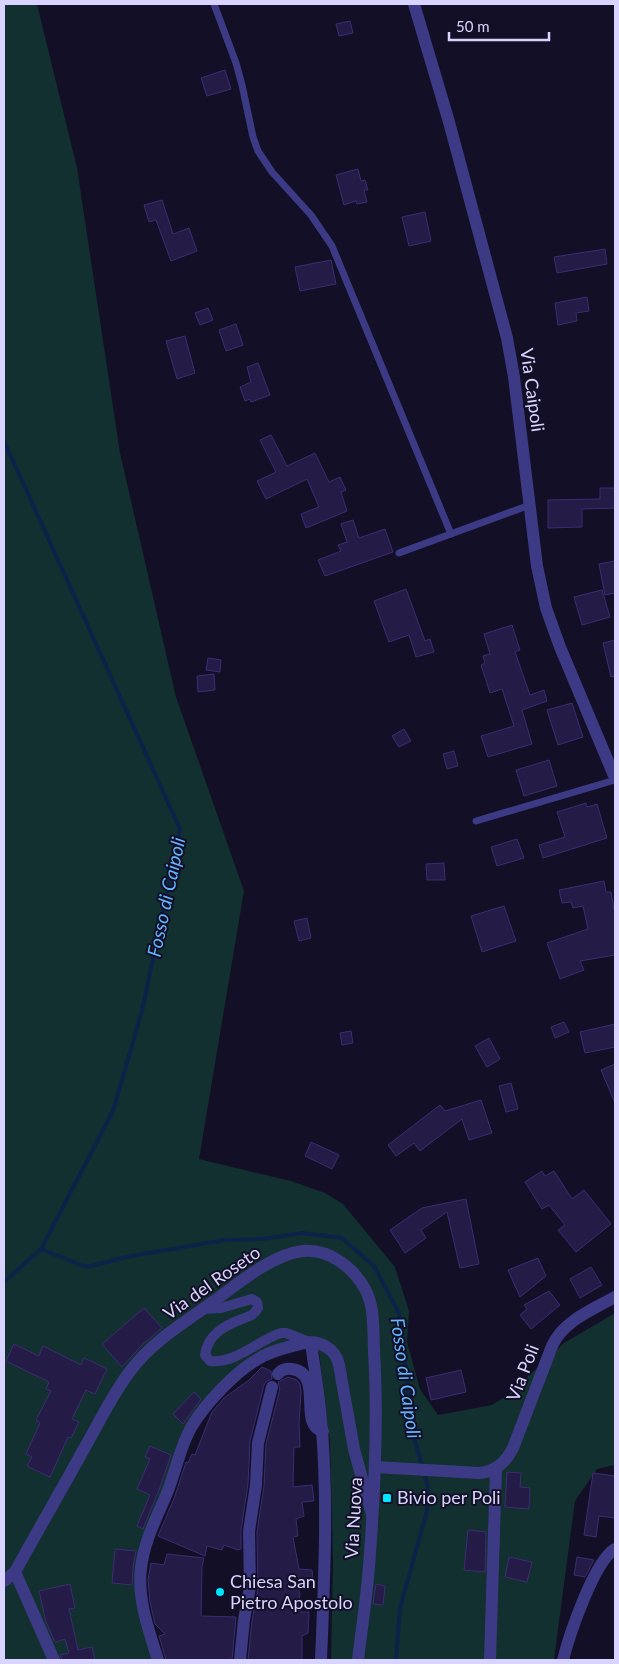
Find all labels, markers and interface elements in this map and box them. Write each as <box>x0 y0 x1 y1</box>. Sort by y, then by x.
scale bar <box>449 10 549 42</box>
text: 50 m <box>456 17 490 35</box>
street label: Via Caipoli <box>516 347 550 433</box>
water label: Fosso di Caipoli <box>142 834 190 959</box>
street label: Via del Roseto <box>159 1241 264 1324</box>
water label: Fosso di Caipoli <box>387 1316 426 1440</box>
street label: Via Poli <box>501 1341 543 1404</box>
street label: Via Nuova <box>340 1477 366 1559</box>
place label: Bivio per Poli <box>397 1486 501 1508</box>
marker: Bivio per Poli <box>381 1492 393 1504</box>
place label: Chiesa San Pietro Apostolo <box>230 1570 353 1613</box>
marker: Chiesa San Pietro Apostolo <box>214 1586 226 1598</box>

